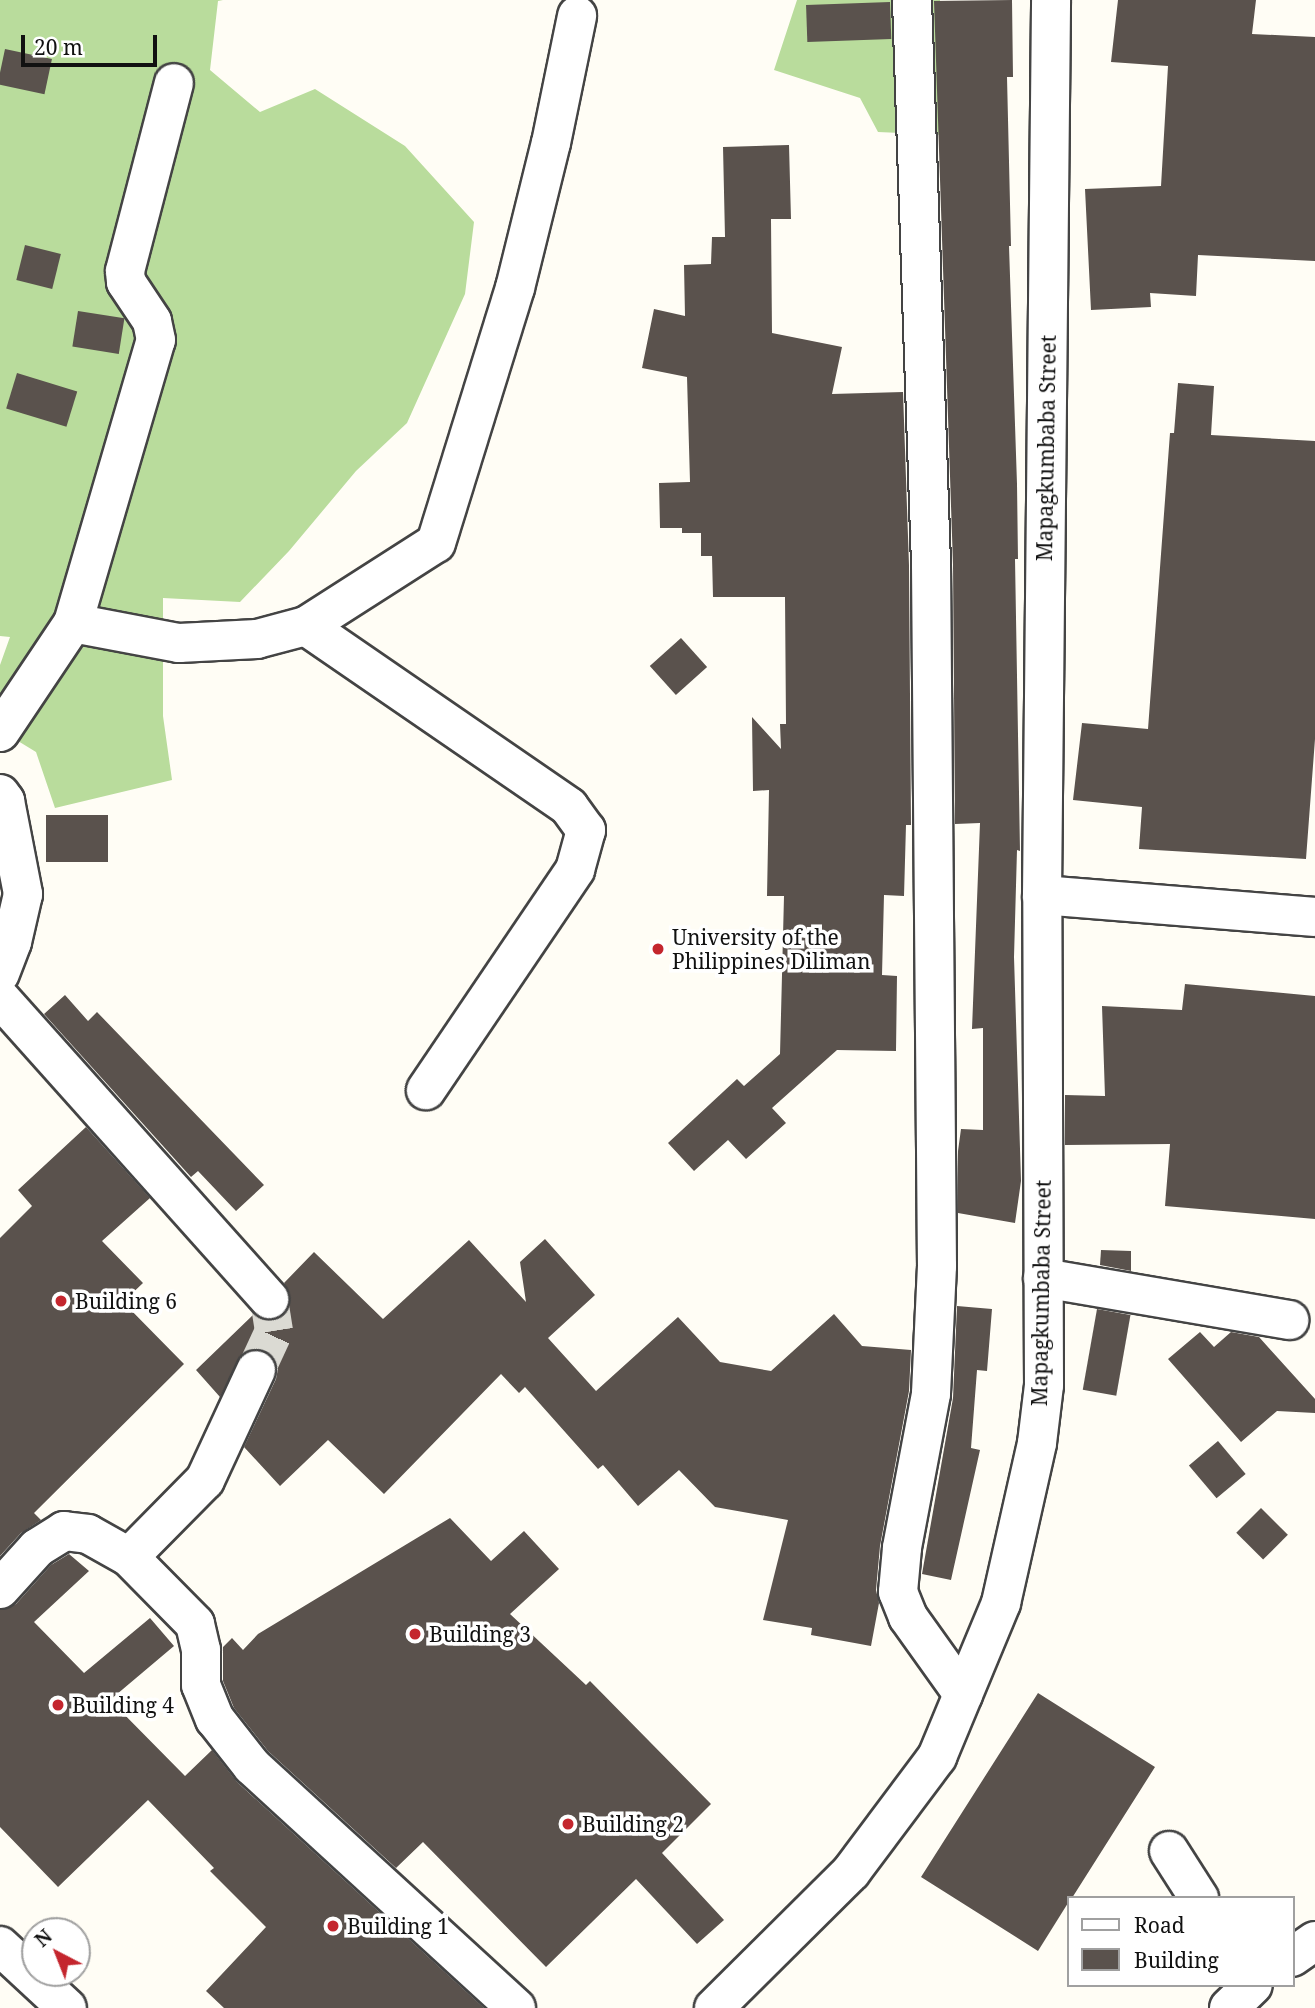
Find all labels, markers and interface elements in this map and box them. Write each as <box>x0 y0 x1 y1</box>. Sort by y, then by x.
scale bar <box>24 21 161 65</box>
text: 20 m <box>34 33 83 61</box>
street label: Mapagkumbaba Street <box>1031 335 1061 561</box>
place label: University of the Philippines Diliman <box>672 924 871 974</box>
marker: University of the Philippines Diliman <box>650 941 666 957</box>
street label: Mapagkumbaba Street <box>1026 1180 1056 1406</box>
place label: Building 6 <box>75 1288 177 1314</box>
marker: Building 6 <box>53 1293 69 1309</box>
place label: Building 3 <box>429 1621 531 1647</box>
marker: Building 3 <box>407 1626 423 1642</box>
place label: Building 4 <box>72 1692 174 1718</box>
marker: Building 4 <box>50 1697 66 1713</box>
place label: Building 2 <box>582 1811 684 1837</box>
marker: Building 2 <box>560 1816 576 1832</box>
legend <box>1066 1896 1294 1987</box>
text: Road <box>1134 1911 1185 1939</box>
place label: Building 1 <box>347 1913 449 1939</box>
north arrow <box>21 1917 91 1987</box>
marker: Building 1 <box>325 1918 341 1934</box>
text: N <box>29 1923 58 1953</box>
text: Building <box>1134 1946 1219 1974</box>

